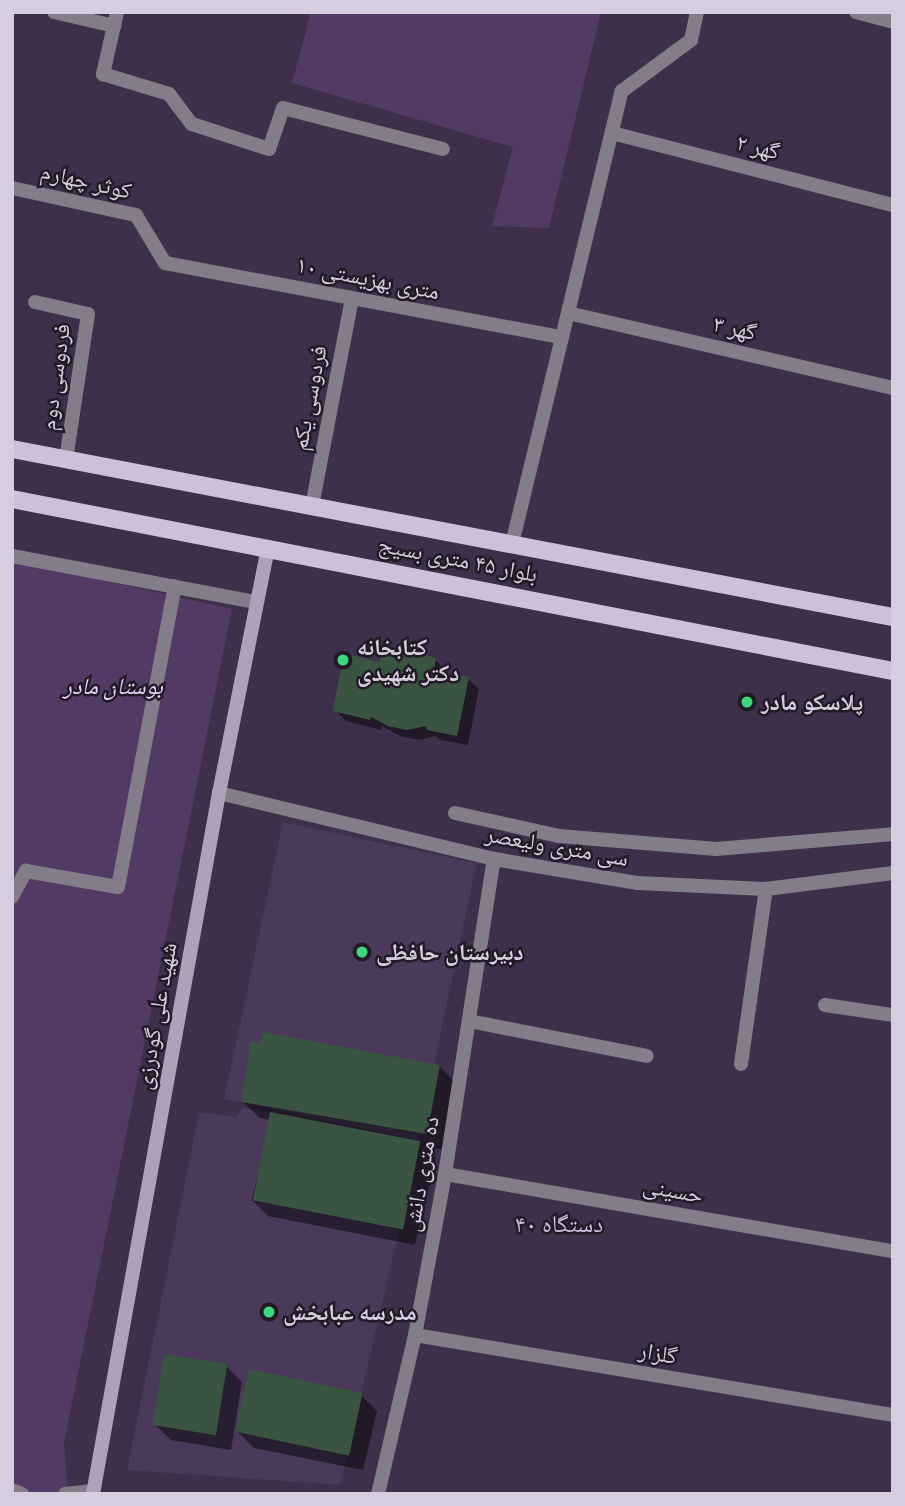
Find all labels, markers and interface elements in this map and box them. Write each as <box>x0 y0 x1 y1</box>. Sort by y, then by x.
street label: گهر ۲ <box>734 128 782 166</box>
street label: کوثر چهارم <box>38 157 134 205</box>
street label: ۱۰ متری بهزیستی <box>294 251 442 305</box>
street label: گهر ۳ <box>711 310 759 346</box>
street label: فردوسی دوم <box>34 322 76 432</box>
street label: فردوسی یکم <box>285 343 333 453</box>
street label: بلوار ۴۵ متری بسیج <box>376 530 540 588</box>
place label: کتابخانه دکتر شهیدی <box>357 633 459 687</box>
marker: کتابخانه دکتر شهیدی <box>335 652 351 668</box>
park label: بوستان مادر <box>63 672 163 700</box>
place label: پلاسکو مادر <box>761 688 863 716</box>
marker: پلاسکو مادر <box>739 694 755 710</box>
street label: سی متری ولیعصر <box>483 820 631 872</box>
place label: دبیرستان حافظی <box>376 938 524 966</box>
street label: شهید علی گودرزی <box>129 940 183 1092</box>
marker: دبیرستان حافظی <box>354 944 370 960</box>
street label: ده متری دانش <box>397 1114 445 1234</box>
street label: حسینی <box>641 1171 705 1209</box>
district label: ۴۰ دستگاه <box>515 1210 603 1238</box>
place label: مدرسه عبابخش <box>283 1298 417 1326</box>
marker: مدرسه عبابخش <box>261 1304 277 1320</box>
street label: گلزار <box>636 1336 680 1370</box>

